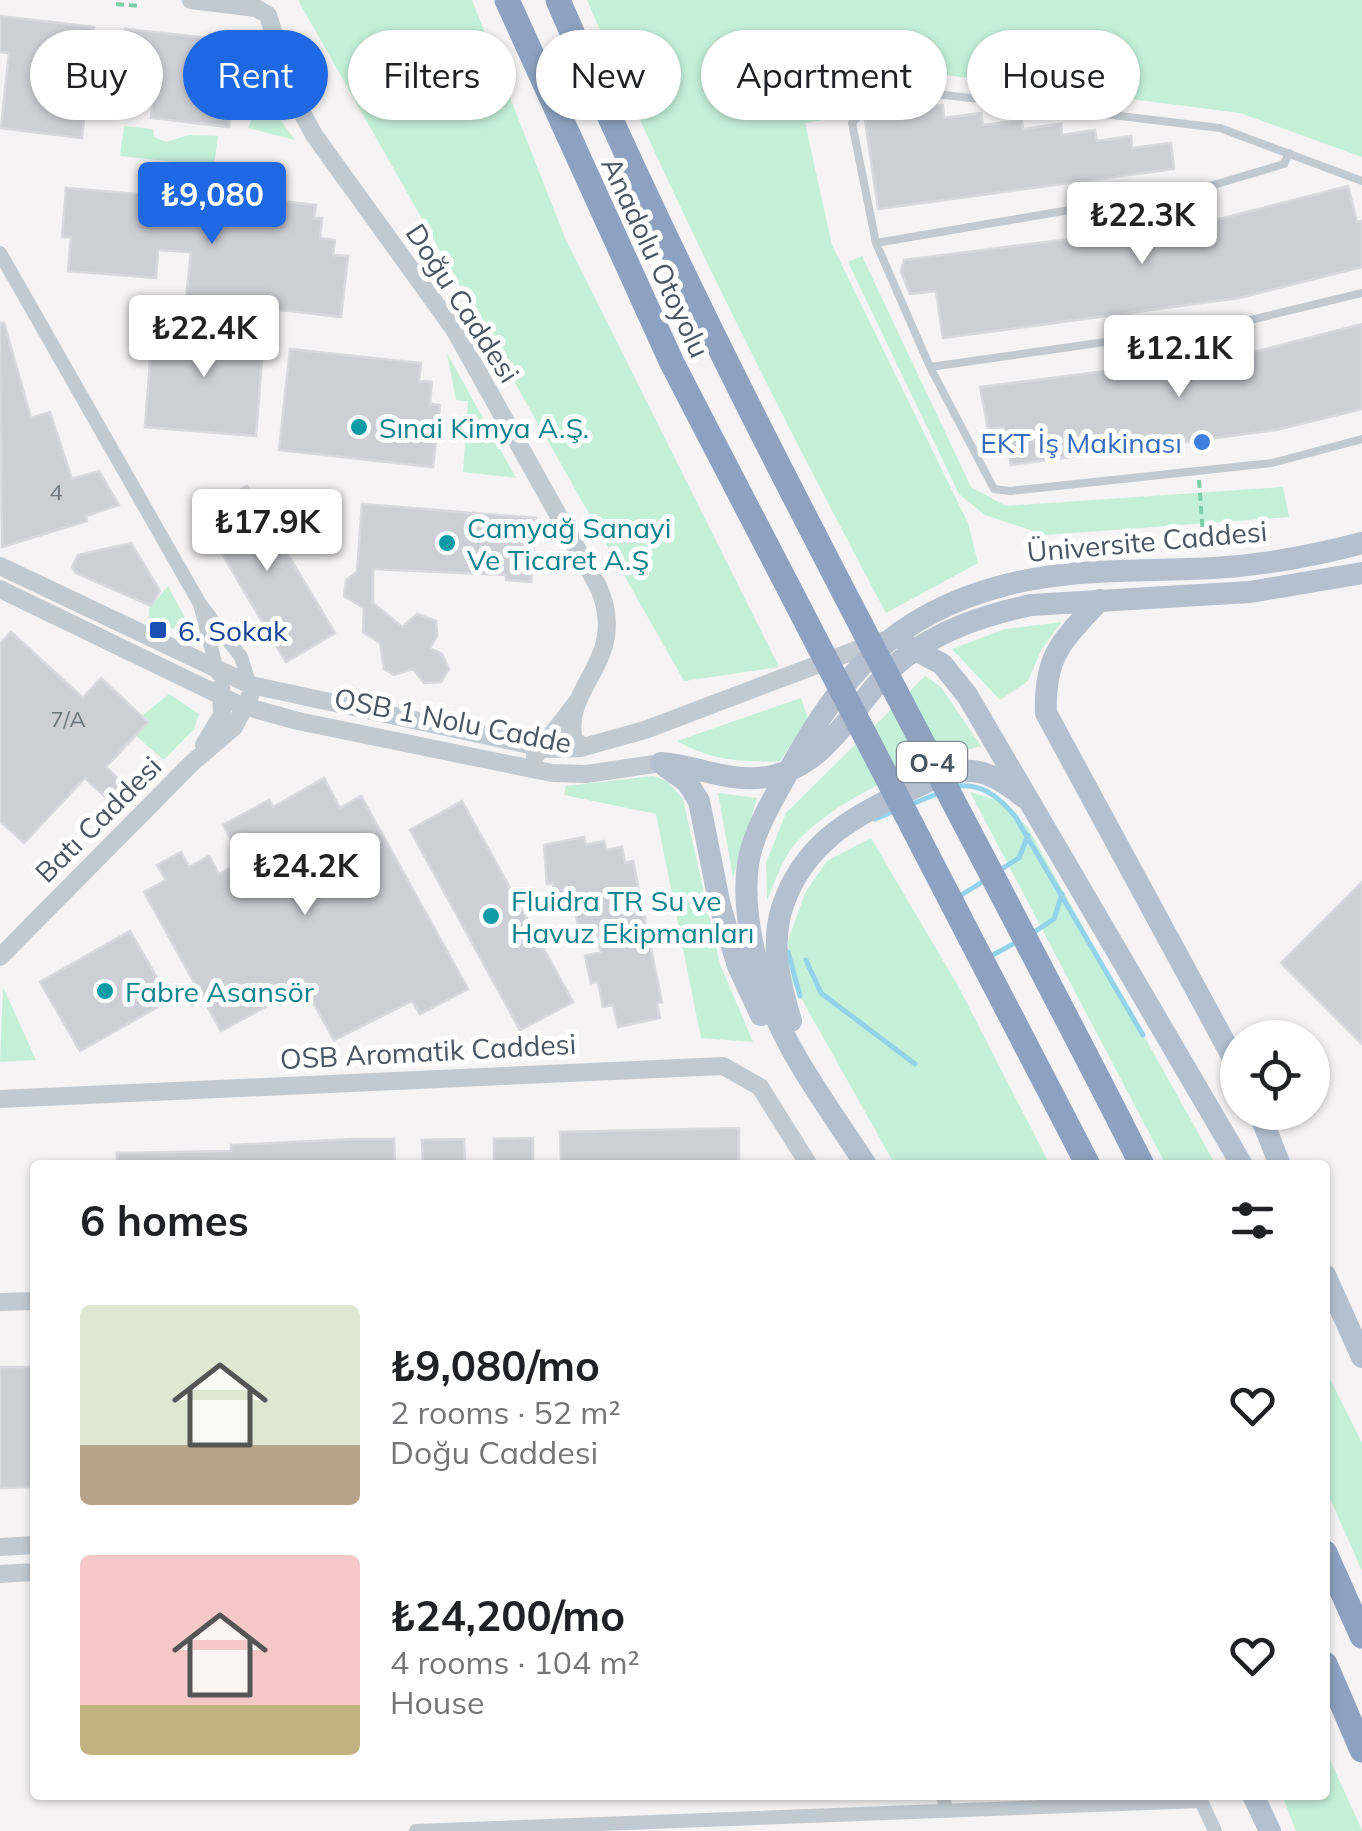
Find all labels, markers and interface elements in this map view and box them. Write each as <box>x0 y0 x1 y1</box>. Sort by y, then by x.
chip: Buy <box>30 30 163 120</box>
chip: Rent <box>183 30 328 120</box>
chip: Filters <box>348 30 516 120</box>
chip: New <box>536 30 681 120</box>
chip: Apartment <box>701 30 947 120</box>
chip: House <box>967 30 1140 120</box>
street label: Anadolu Otoyolu <box>594 151 718 363</box>
pin: ₺9,080 <box>131 162 293 247</box>
text: ₺9,080 <box>160 174 264 214</box>
pin: ₺22.3K <box>1061 182 1223 267</box>
text: ₺22.3K <box>1089 194 1195 234</box>
street label: Doğu Caddesi <box>399 217 527 389</box>
pin: ₺22.4K <box>123 295 285 380</box>
text: ₺22.4K <box>151 307 257 347</box>
pin: ₺12.1K <box>1098 315 1260 400</box>
text: ₺12.1K <box>1126 327 1232 367</box>
place label: Sınai Kimya A.Ş. <box>379 410 589 445</box>
marker: Sınai Kimya A.Ş. <box>348 416 370 438</box>
place label: EKT İş Makinası <box>980 425 1182 460</box>
marker: EKT İş Makinası <box>1191 431 1213 453</box>
house number: 4 <box>49 478 63 506</box>
pin: ₺17.9K <box>186 489 348 574</box>
text: ₺17.9K <box>214 501 320 541</box>
place label: Camyağ Sanayi Ve Ticaret A.Ş <box>467 510 671 577</box>
street label: Üniversite Caddesi <box>1025 513 1269 569</box>
marker: Camyağ Sanayi Ve Ticaret A.Ş <box>436 532 458 554</box>
place label: 6. Sokak <box>178 613 288 648</box>
marker: 6. Sokak <box>147 619 169 641</box>
street label: OSB 1 Nolu Cadde <box>331 680 575 760</box>
house number: 7/A <box>50 705 86 733</box>
road number: O-4 <box>897 742 967 782</box>
street label: Batı Caddesi <box>27 748 169 890</box>
pin: ₺24.2K <box>224 833 386 918</box>
text: ₺24.2K <box>252 845 358 885</box>
place label: Fluidra TR Su ve Havuz Ekipmanları <box>511 883 754 950</box>
marker: Fluidra TR Su ve Havuz Ekipmanları <box>480 905 502 927</box>
place label: Fabre Asansör <box>125 974 315 1009</box>
marker: Fabre Asansör <box>94 980 116 1002</box>
map controls <box>1220 1020 1330 1130</box>
button: locate <box>1220 1020 1330 1130</box>
street label: OSB Aromatik Caddesi <box>279 1026 577 1076</box>
icon: filters <box>1225 1193 1280 1248</box>
text: 6 homes <box>80 1194 249 1247</box>
text: ₺9,080/mo <box>390 1339 600 1392</box>
icon: home <box>160 1345 280 1465</box>
icon: heart <box>1225 1378 1280 1433</box>
text: 2 rooms · 52 m² <box>390 1392 621 1432</box>
text: Doğu Caddesi <box>390 1432 598 1472</box>
text: ₺24,200/mo <box>390 1589 625 1642</box>
icon: home <box>160 1595 280 1715</box>
icon: heart <box>1225 1628 1280 1683</box>
text: 4 rooms · 104 m² <box>390 1642 640 1682</box>
text: House <box>390 1682 485 1722</box>

